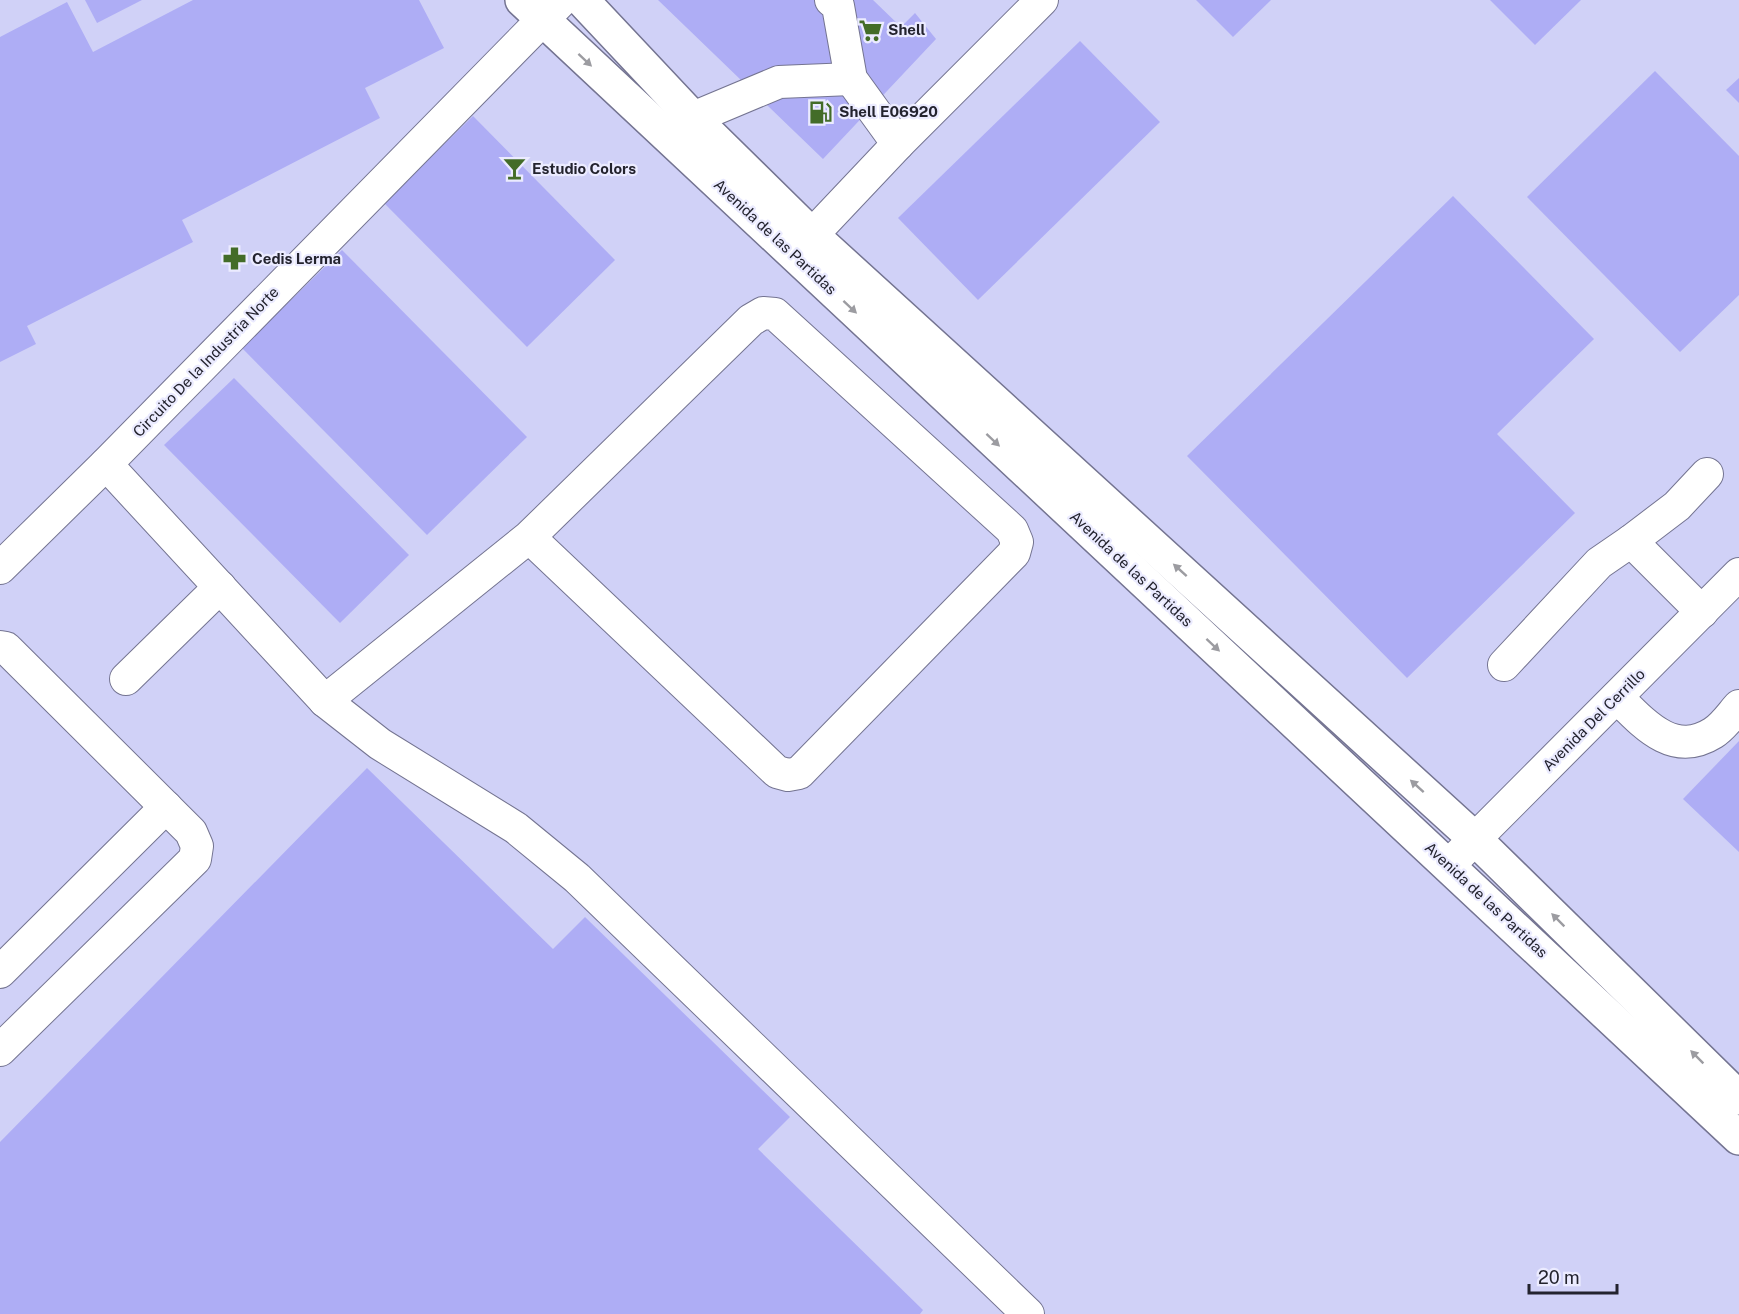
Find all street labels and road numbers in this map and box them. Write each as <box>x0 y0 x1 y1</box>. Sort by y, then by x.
street label: Avenida de las Partidas <box>711 175 840 298</box>
street label: Circuito De la Industria Norte <box>129 283 282 440</box>
street label: Avenida de las Partidas <box>1067 507 1196 630</box>
street label: Avenida Del Cerrillo <box>1539 665 1648 774</box>
street label: Avenida de las Partidas <box>1422 838 1551 961</box>

